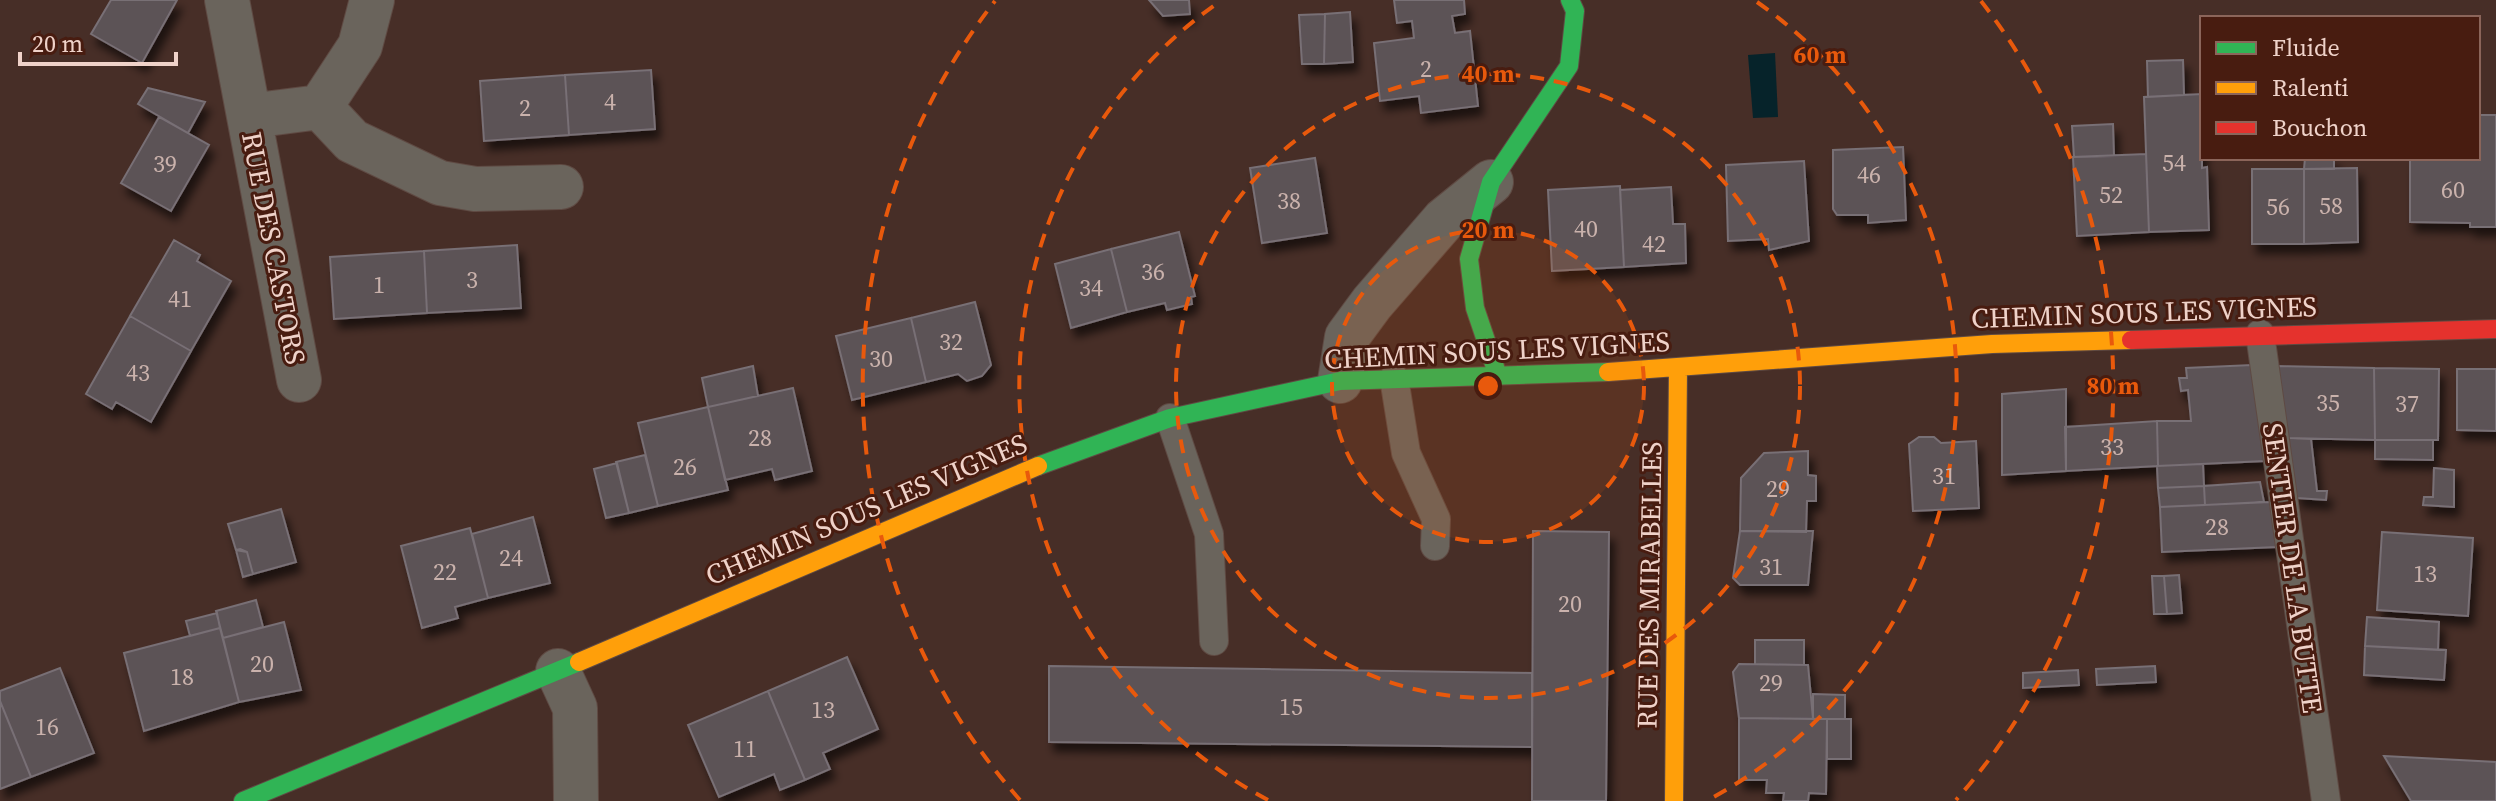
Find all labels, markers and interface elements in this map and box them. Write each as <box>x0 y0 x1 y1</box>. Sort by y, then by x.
scale bar <box>20 16 176 66</box>
legend <box>2200 16 2480 160</box>
text: 20 m <box>32 27 83 60</box>
text: Fluide <box>2272 31 2340 64</box>
text: 60 m <box>1794 38 1847 71</box>
house number: 2 <box>1420 52 1432 85</box>
text: 40 m <box>1462 57 1515 90</box>
text: Ralenti <box>2272 71 2349 104</box>
house number: 4 <box>604 85 616 118</box>
house number: 2 <box>519 91 531 124</box>
text: Bouchon <box>2272 111 2367 144</box>
street label: RUE DES CASTORS <box>233 129 315 367</box>
house number: 54 <box>2162 146 2186 179</box>
house number: 39 <box>153 147 177 180</box>
house number: 46 <box>1857 158 1881 191</box>
house number: 60 <box>2441 173 2465 206</box>
house number: 52 <box>2099 178 2123 211</box>
house number: 38 <box>1277 184 1301 217</box>
house number: 58 <box>2319 189 2343 222</box>
house number: 56 <box>2266 190 2290 223</box>
house number: 40 <box>1574 212 1598 245</box>
text: 20 m <box>1462 213 1515 246</box>
house number: 42 <box>1642 227 1666 260</box>
house number: 36 <box>1141 255 1165 288</box>
house number: 3 <box>466 263 478 296</box>
house number: 1 <box>373 268 385 301</box>
house number: 34 <box>1079 271 1103 304</box>
house number: 41 <box>168 282 192 315</box>
street label: CHEMIN SOUS LES VIGNES <box>1971 287 2317 337</box>
street label: CHEMIN SOUS LES VIGNES <box>1323 322 1671 378</box>
house number: 32 <box>939 325 963 358</box>
house number: 30 <box>869 342 893 375</box>
house number: 43 <box>126 356 150 389</box>
text: 80 m <box>2087 369 2140 402</box>
centre of rings <box>1474 372 1502 400</box>
house number: 35 <box>2316 386 2340 419</box>
house number: 37 <box>2395 387 2419 420</box>
house number: 28 <box>748 421 772 454</box>
street label: SENTIER DE LA BUTTE <box>2254 421 2332 715</box>
street label: CHEMIN SOUS LES VIGNES <box>699 424 1033 594</box>
house number: 33 <box>2100 430 2124 463</box>
street label: RUE DES MIRABELLES <box>1627 441 1671 729</box>
house number: 26 <box>673 450 697 483</box>
house number: 31 <box>1932 459 1956 492</box>
house number: 29 <box>1766 472 1790 505</box>
house number: 28 <box>2205 510 2229 543</box>
house number: 24 <box>499 541 523 574</box>
house number: 31 <box>1759 550 1783 583</box>
house number: 22 <box>433 555 457 588</box>
house number: 13 <box>2413 557 2437 590</box>
house number: 20 <box>1558 587 1582 620</box>
house number: 20 <box>250 647 274 680</box>
house number: 18 <box>170 660 194 693</box>
house number: 29 <box>1759 666 1783 699</box>
house number: 15 <box>1279 690 1303 723</box>
house number: 13 <box>811 693 835 726</box>
house number: 16 <box>35 710 59 743</box>
house number: 11 <box>733 732 757 765</box>

